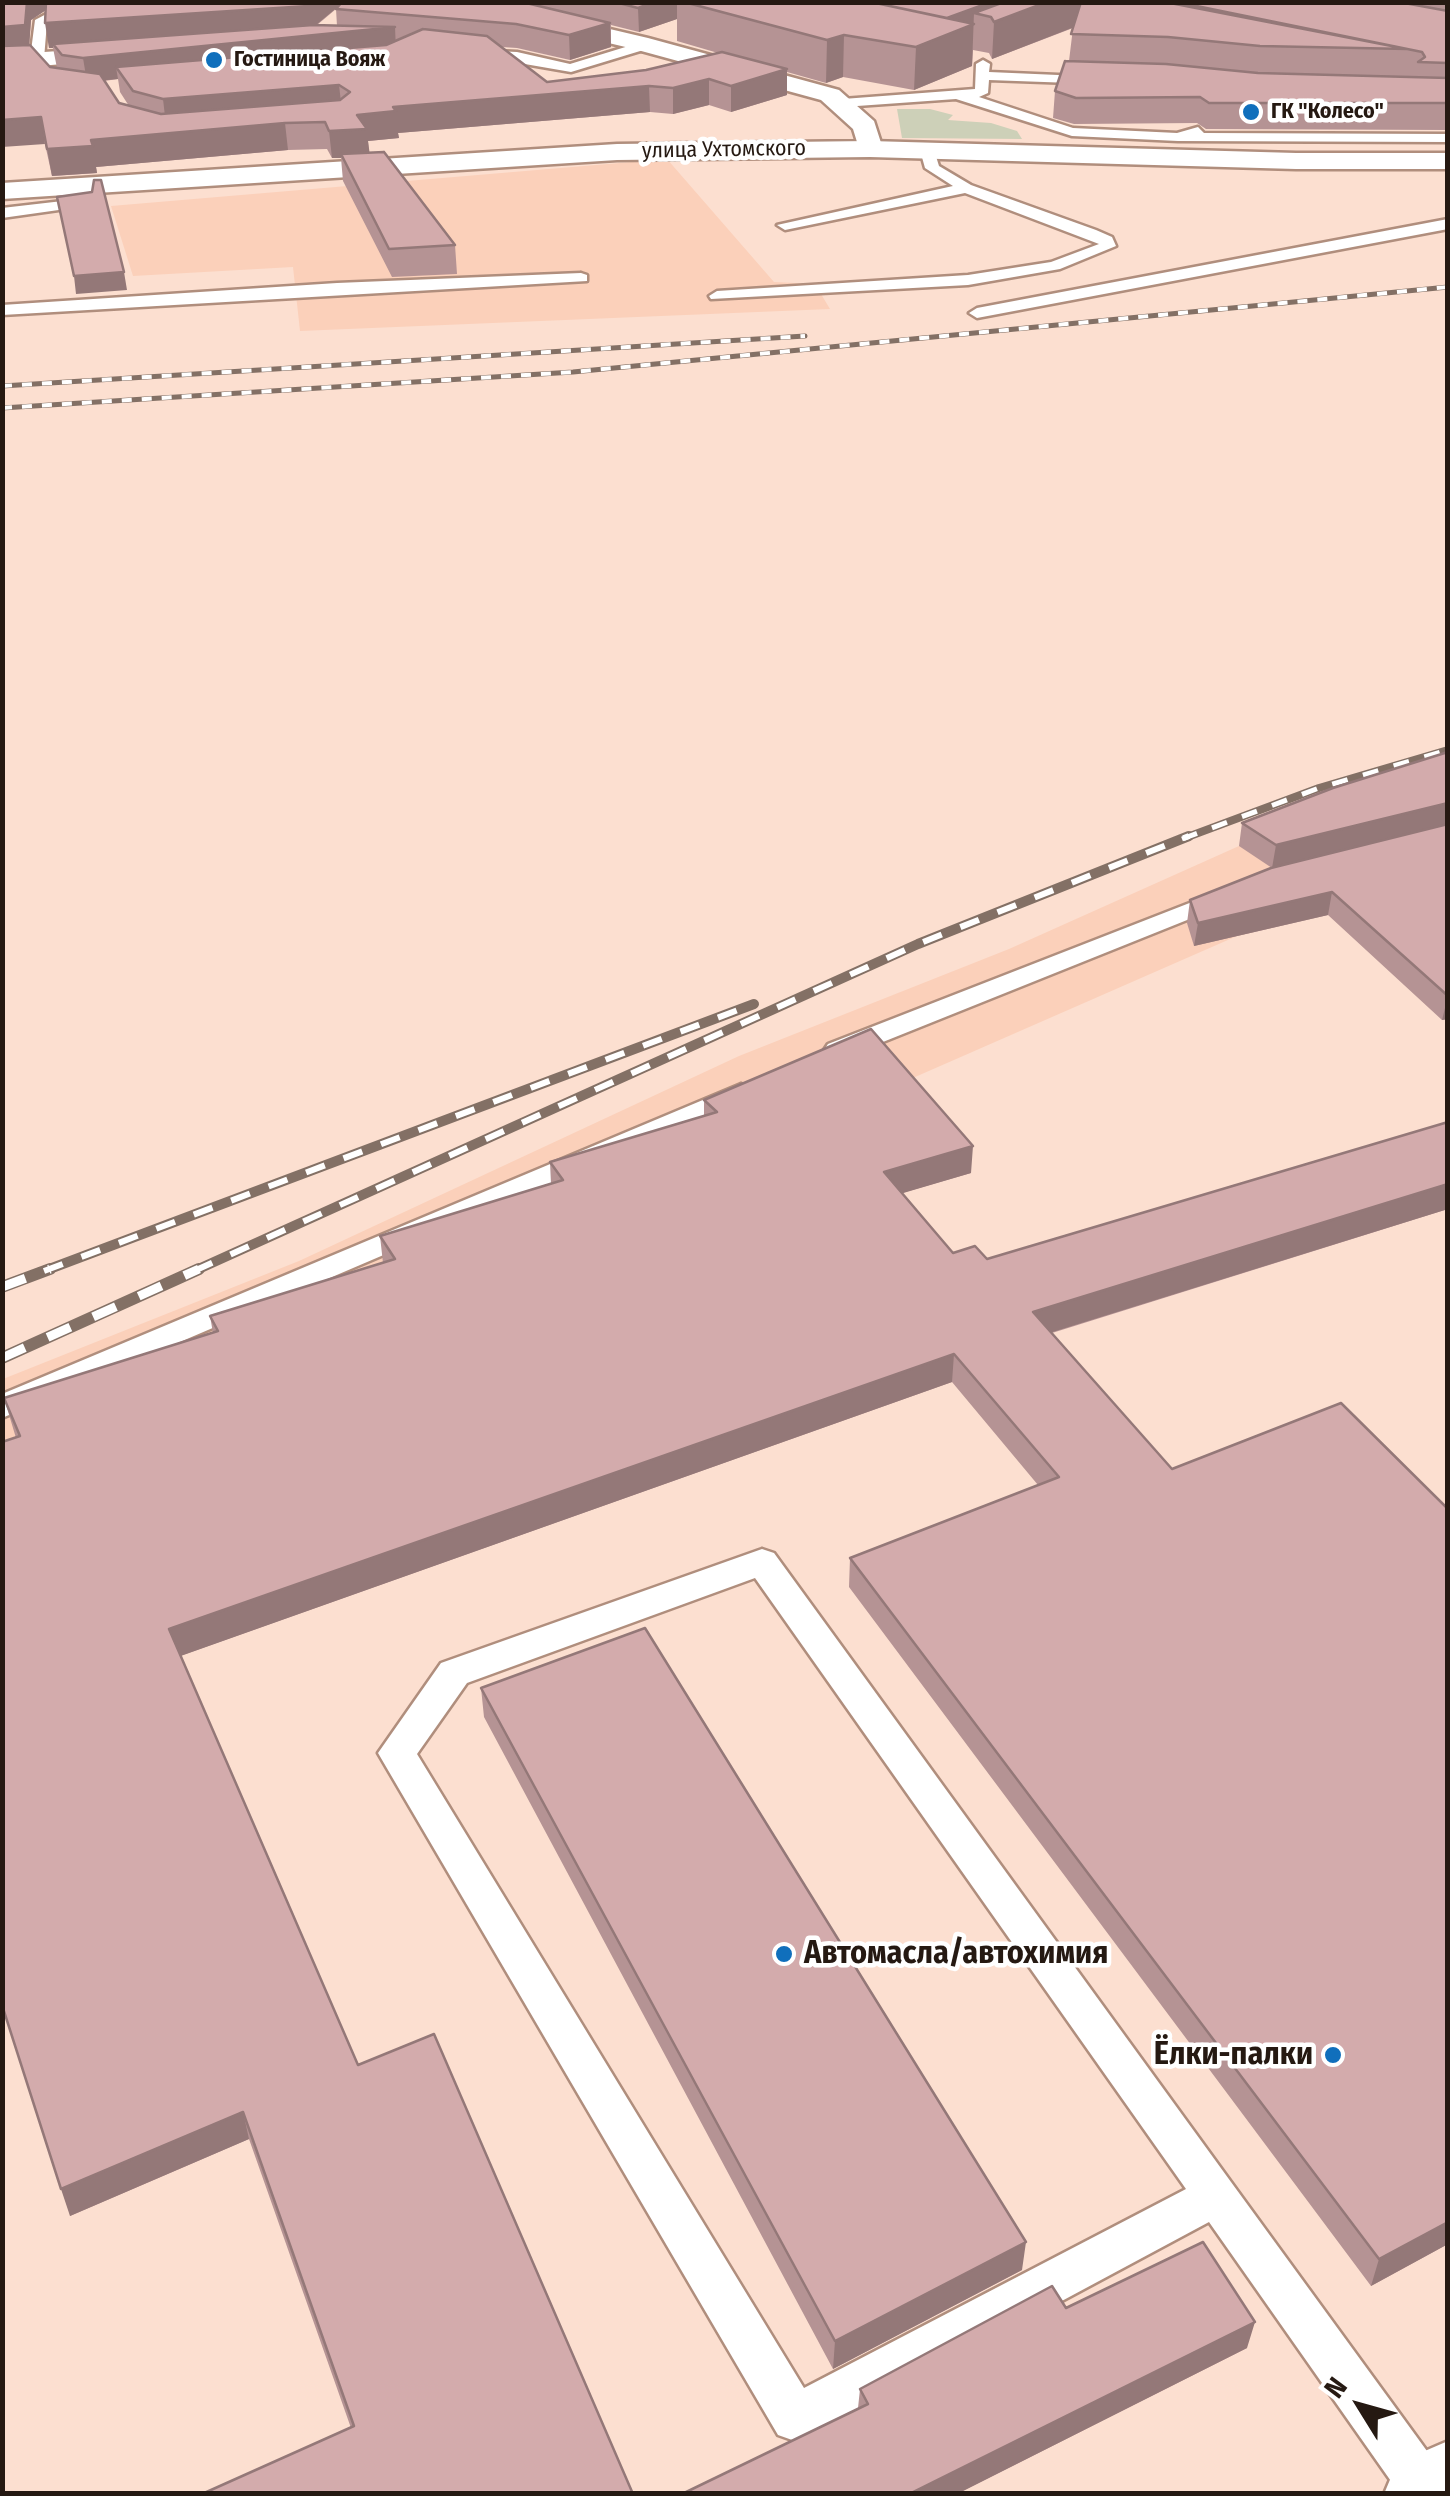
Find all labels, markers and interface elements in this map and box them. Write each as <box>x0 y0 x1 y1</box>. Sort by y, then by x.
place label: Гостиница Вояж <box>234 47 385 73</box>
marker: Гостиница Вояж <box>203 49 225 71</box>
place label: ГК "Колесо" <box>1271 99 1384 125</box>
marker: ГК "Колесо" <box>1240 101 1262 123</box>
street label: улица Ухтомского <box>642 135 806 165</box>
place label: Автомасла/автохимия <box>804 1935 1108 1973</box>
marker: Автомасла/автохимия <box>773 1943 795 1965</box>
place label: Ёлки-палки <box>1154 2036 1313 2074</box>
marker: Ёлки-палки <box>1322 2044 1344 2066</box>
north arrow <box>1310 2356 1410 2456</box>
text: N <box>1317 2371 1354 2404</box>

